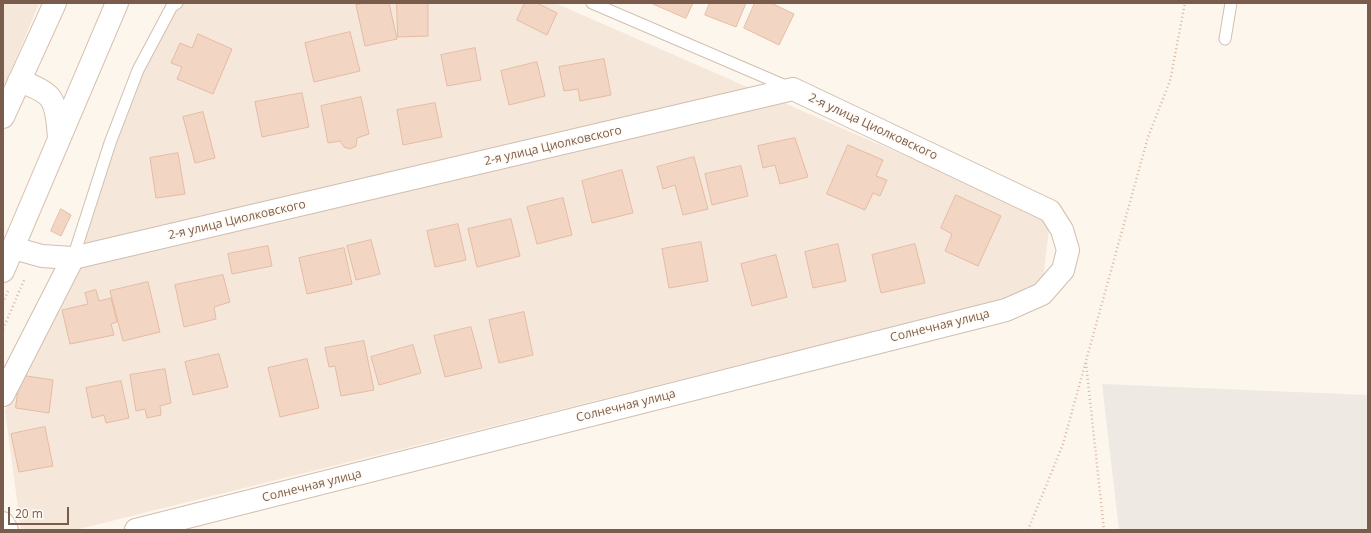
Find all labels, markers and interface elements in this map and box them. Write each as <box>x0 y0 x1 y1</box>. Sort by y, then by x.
street label: 2-я улица Циолковского <box>806 91 940 163</box>
street label: 2-я улица Циолковского <box>483 123 623 169</box>
street label: 2-я улица Циолковского <box>167 197 307 243</box>
street label: Солнечная улица <box>889 307 991 345</box>
street label: Солнечная улица <box>575 387 677 425</box>
street label: Солнечная улица <box>261 467 363 505</box>
scale bar <box>10 499 71 525</box>
text: 20 m <box>15 505 43 522</box>

